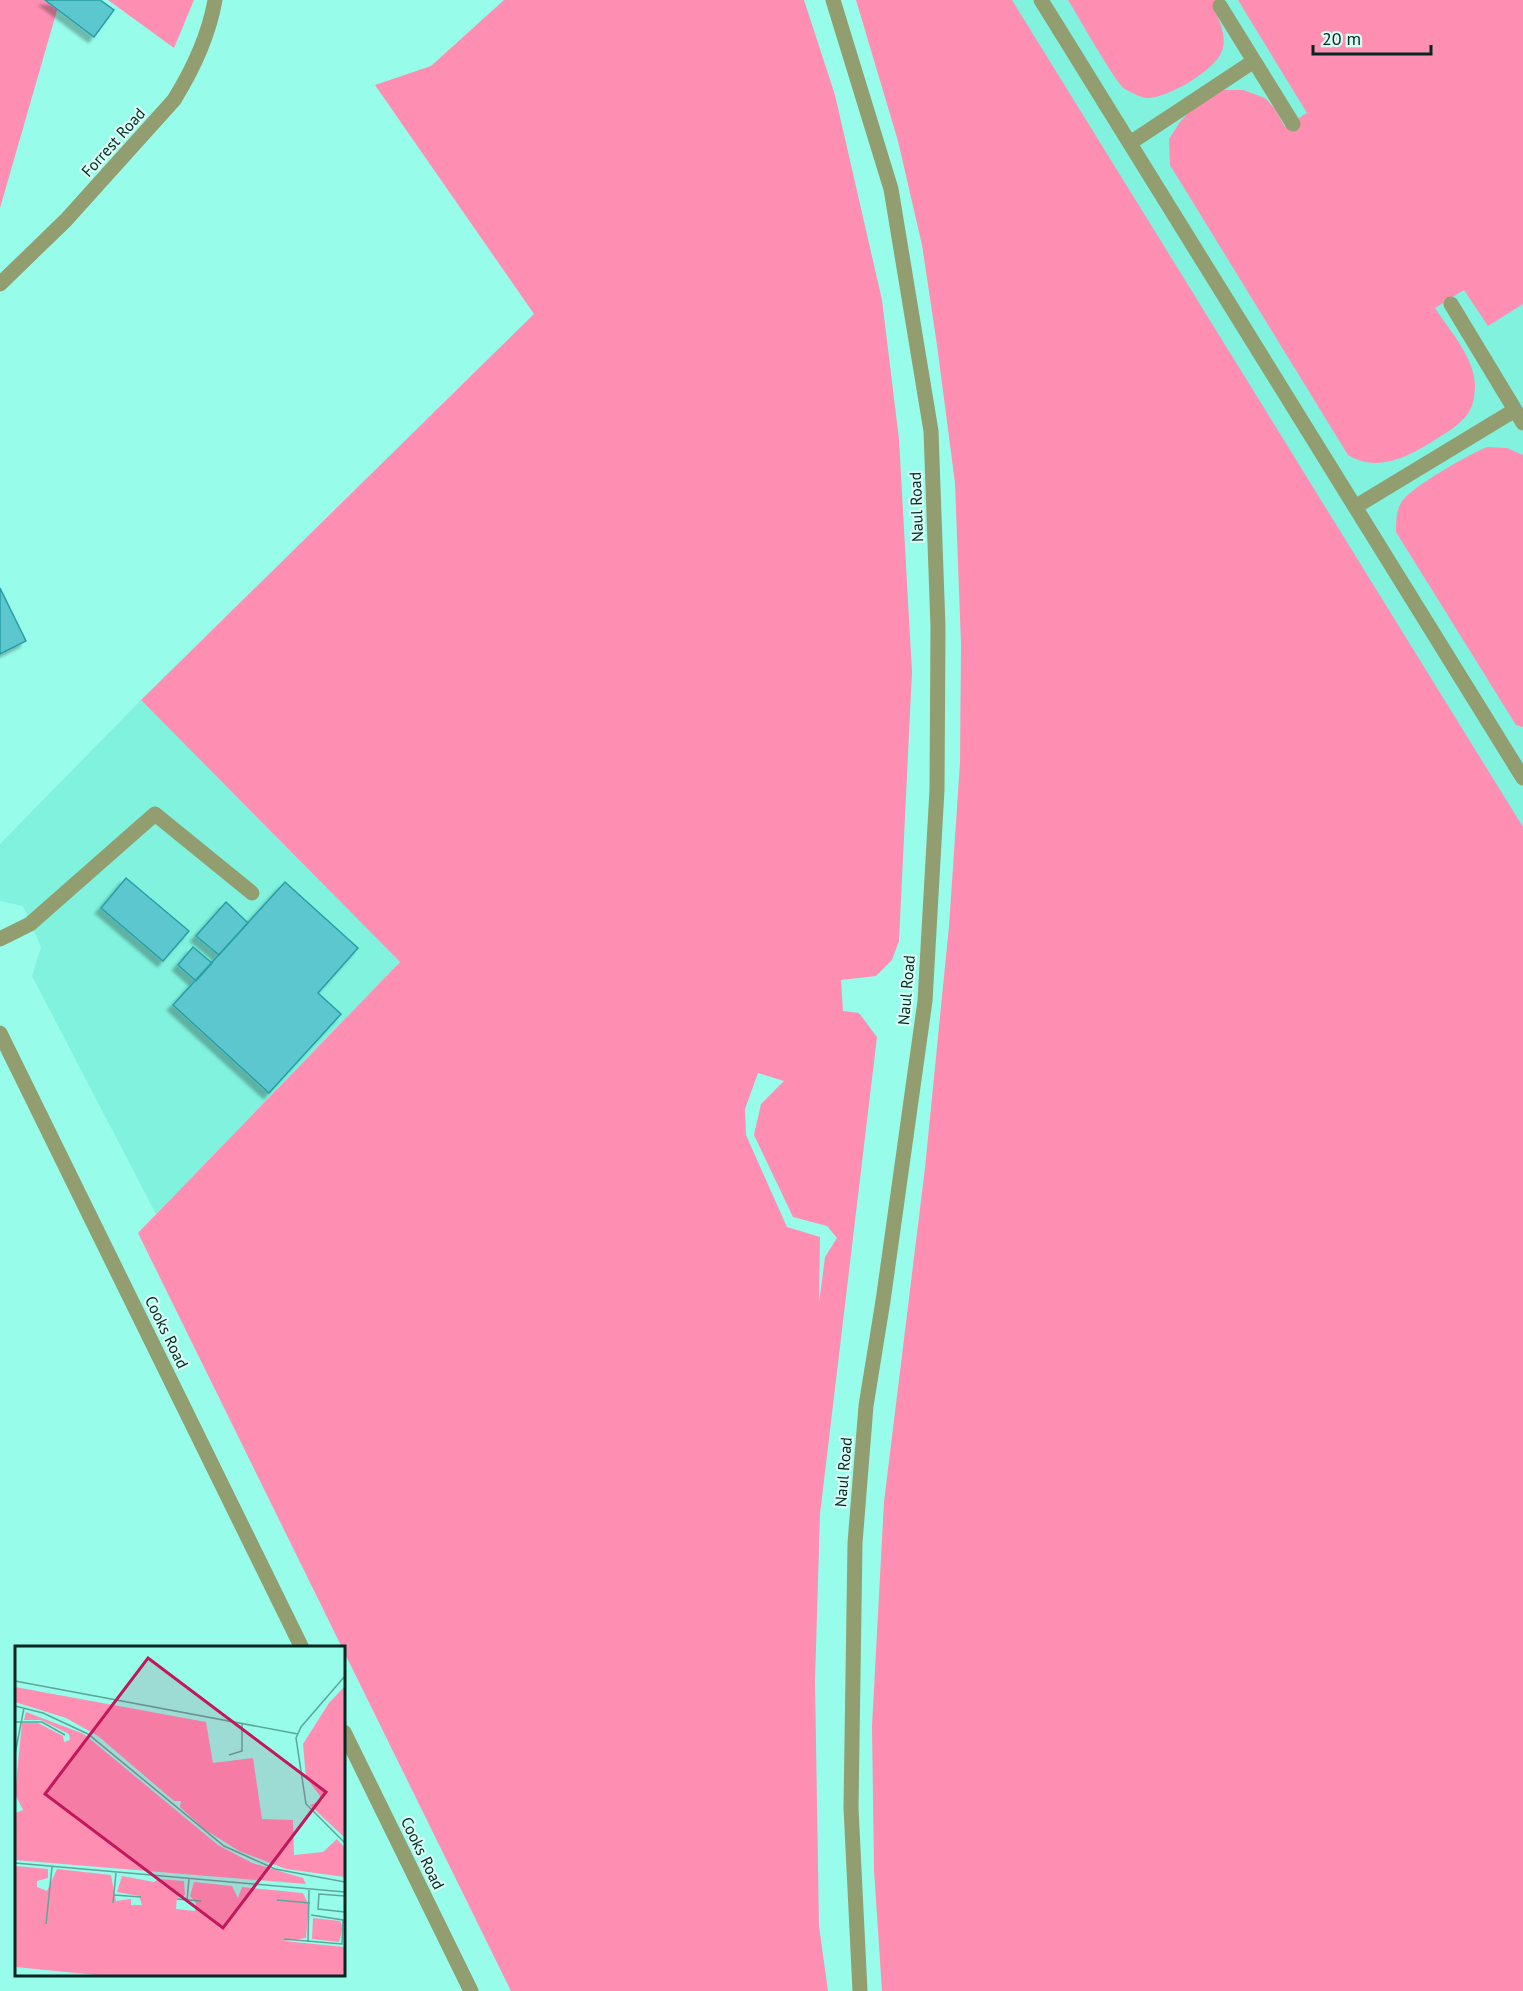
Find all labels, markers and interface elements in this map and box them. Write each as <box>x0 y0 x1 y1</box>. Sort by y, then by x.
scale bar <box>1313 18 1432 56</box>
text: 20 m <box>1322 27 1361 50</box>
street label: Forrest Road <box>77 103 149 181</box>
street label: Naul Road <box>905 472 927 542</box>
street label: Naul Road <box>893 954 919 1026</box>
street label: Cooks Road <box>141 1292 193 1372</box>
street label: Naul Road <box>830 1436 856 1508</box>
inset map <box>15 1646 345 1976</box>
street label: Cooks Road <box>397 1813 449 1893</box>

